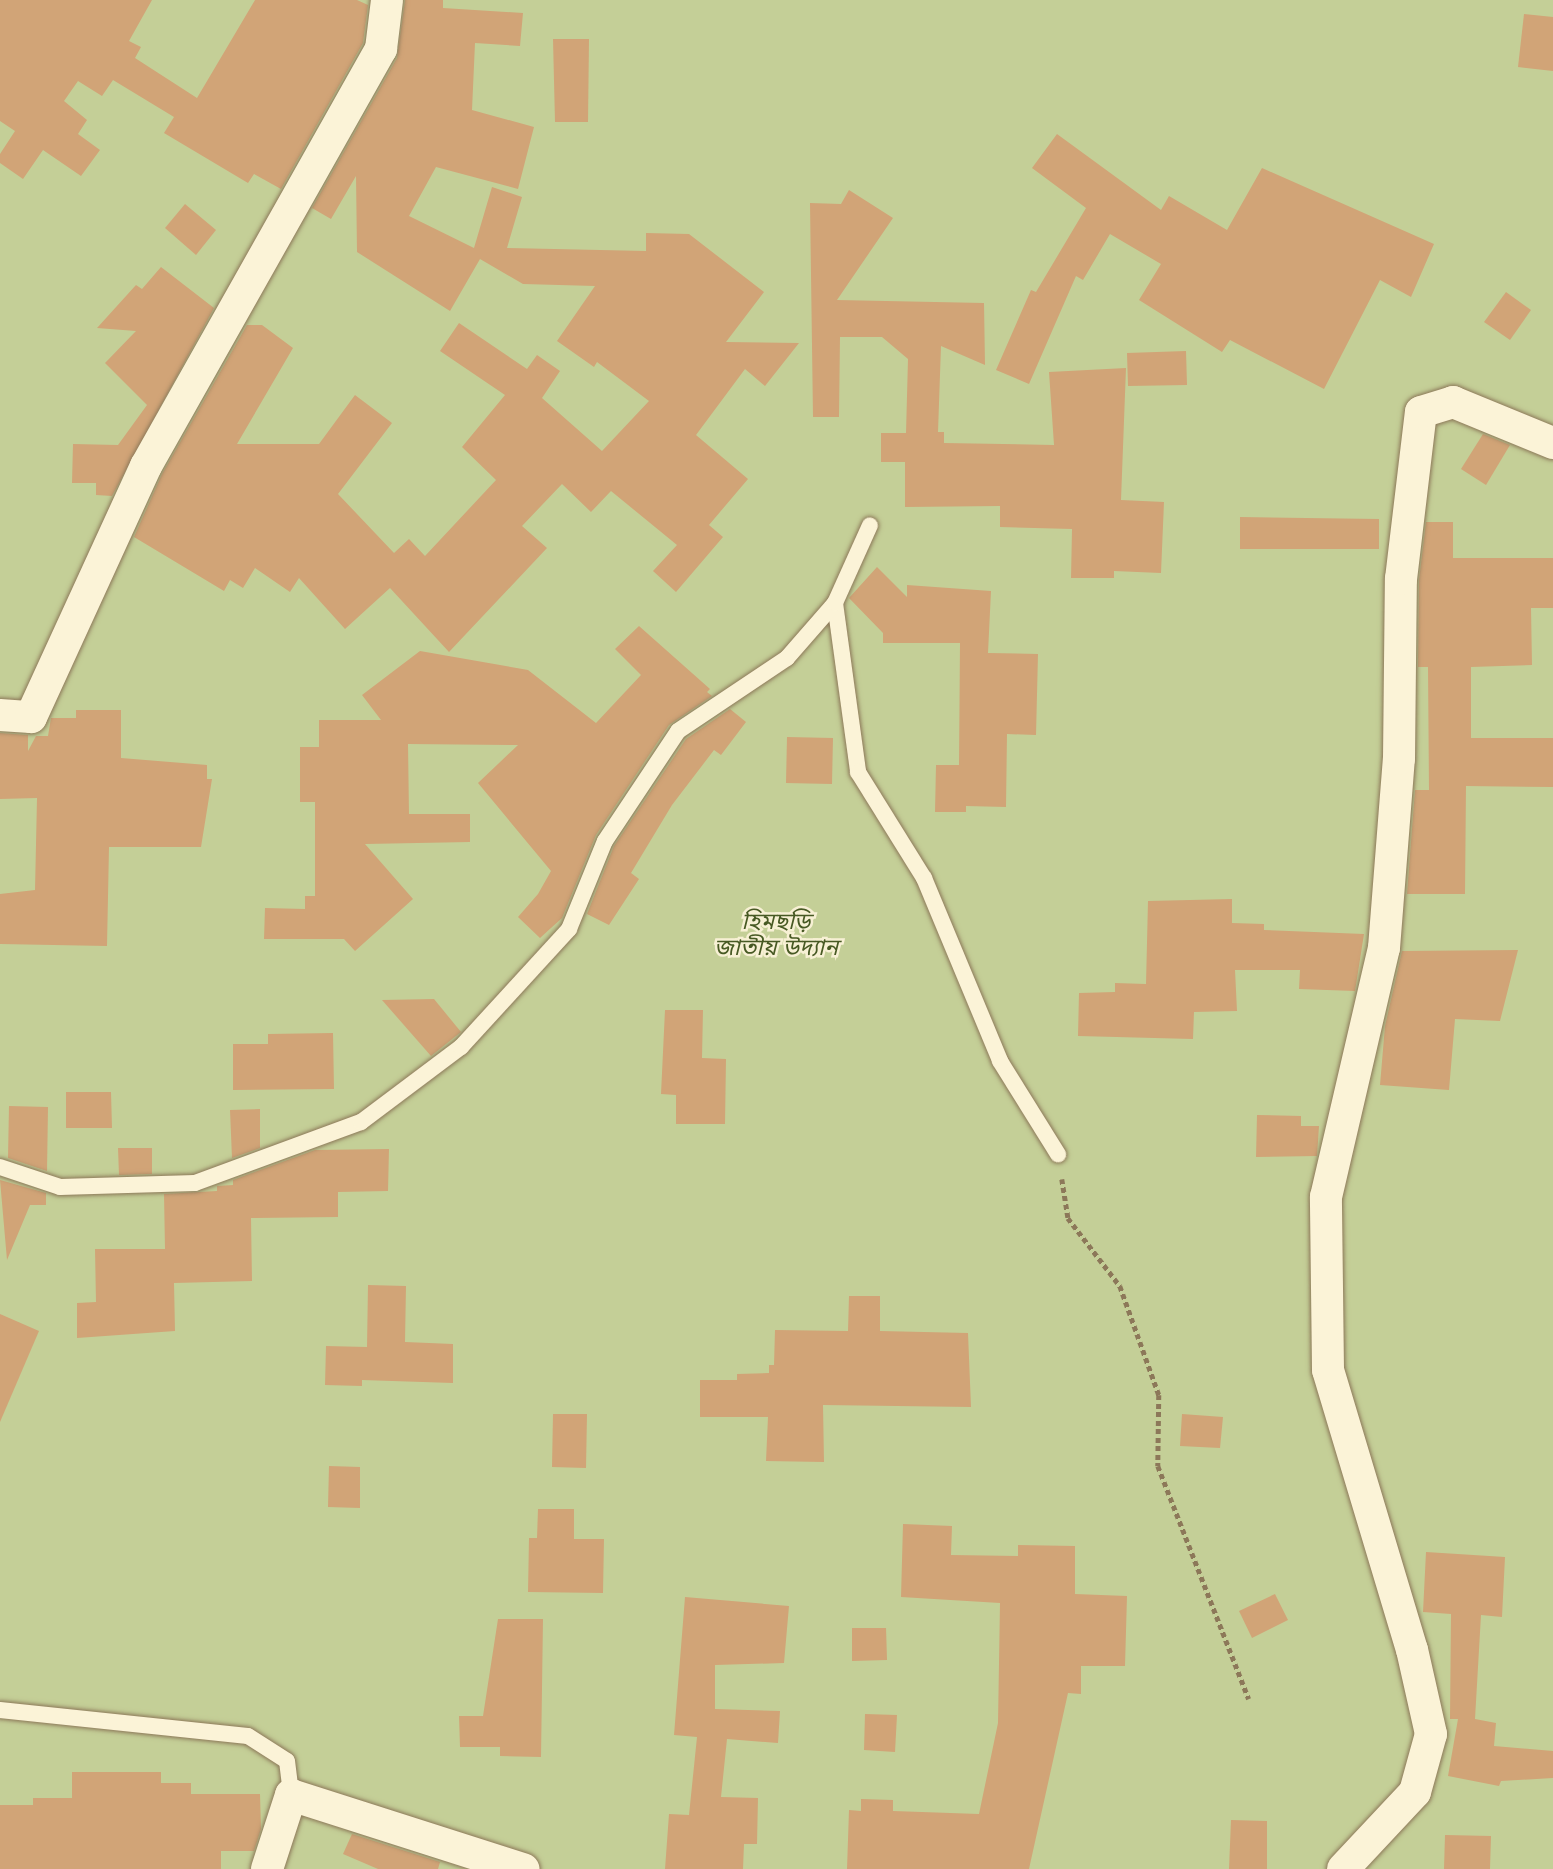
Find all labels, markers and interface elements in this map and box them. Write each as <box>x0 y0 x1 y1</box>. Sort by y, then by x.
park label: হিমছড়ি জাতীয় উদ্যান <box>714 907 838 961</box>

